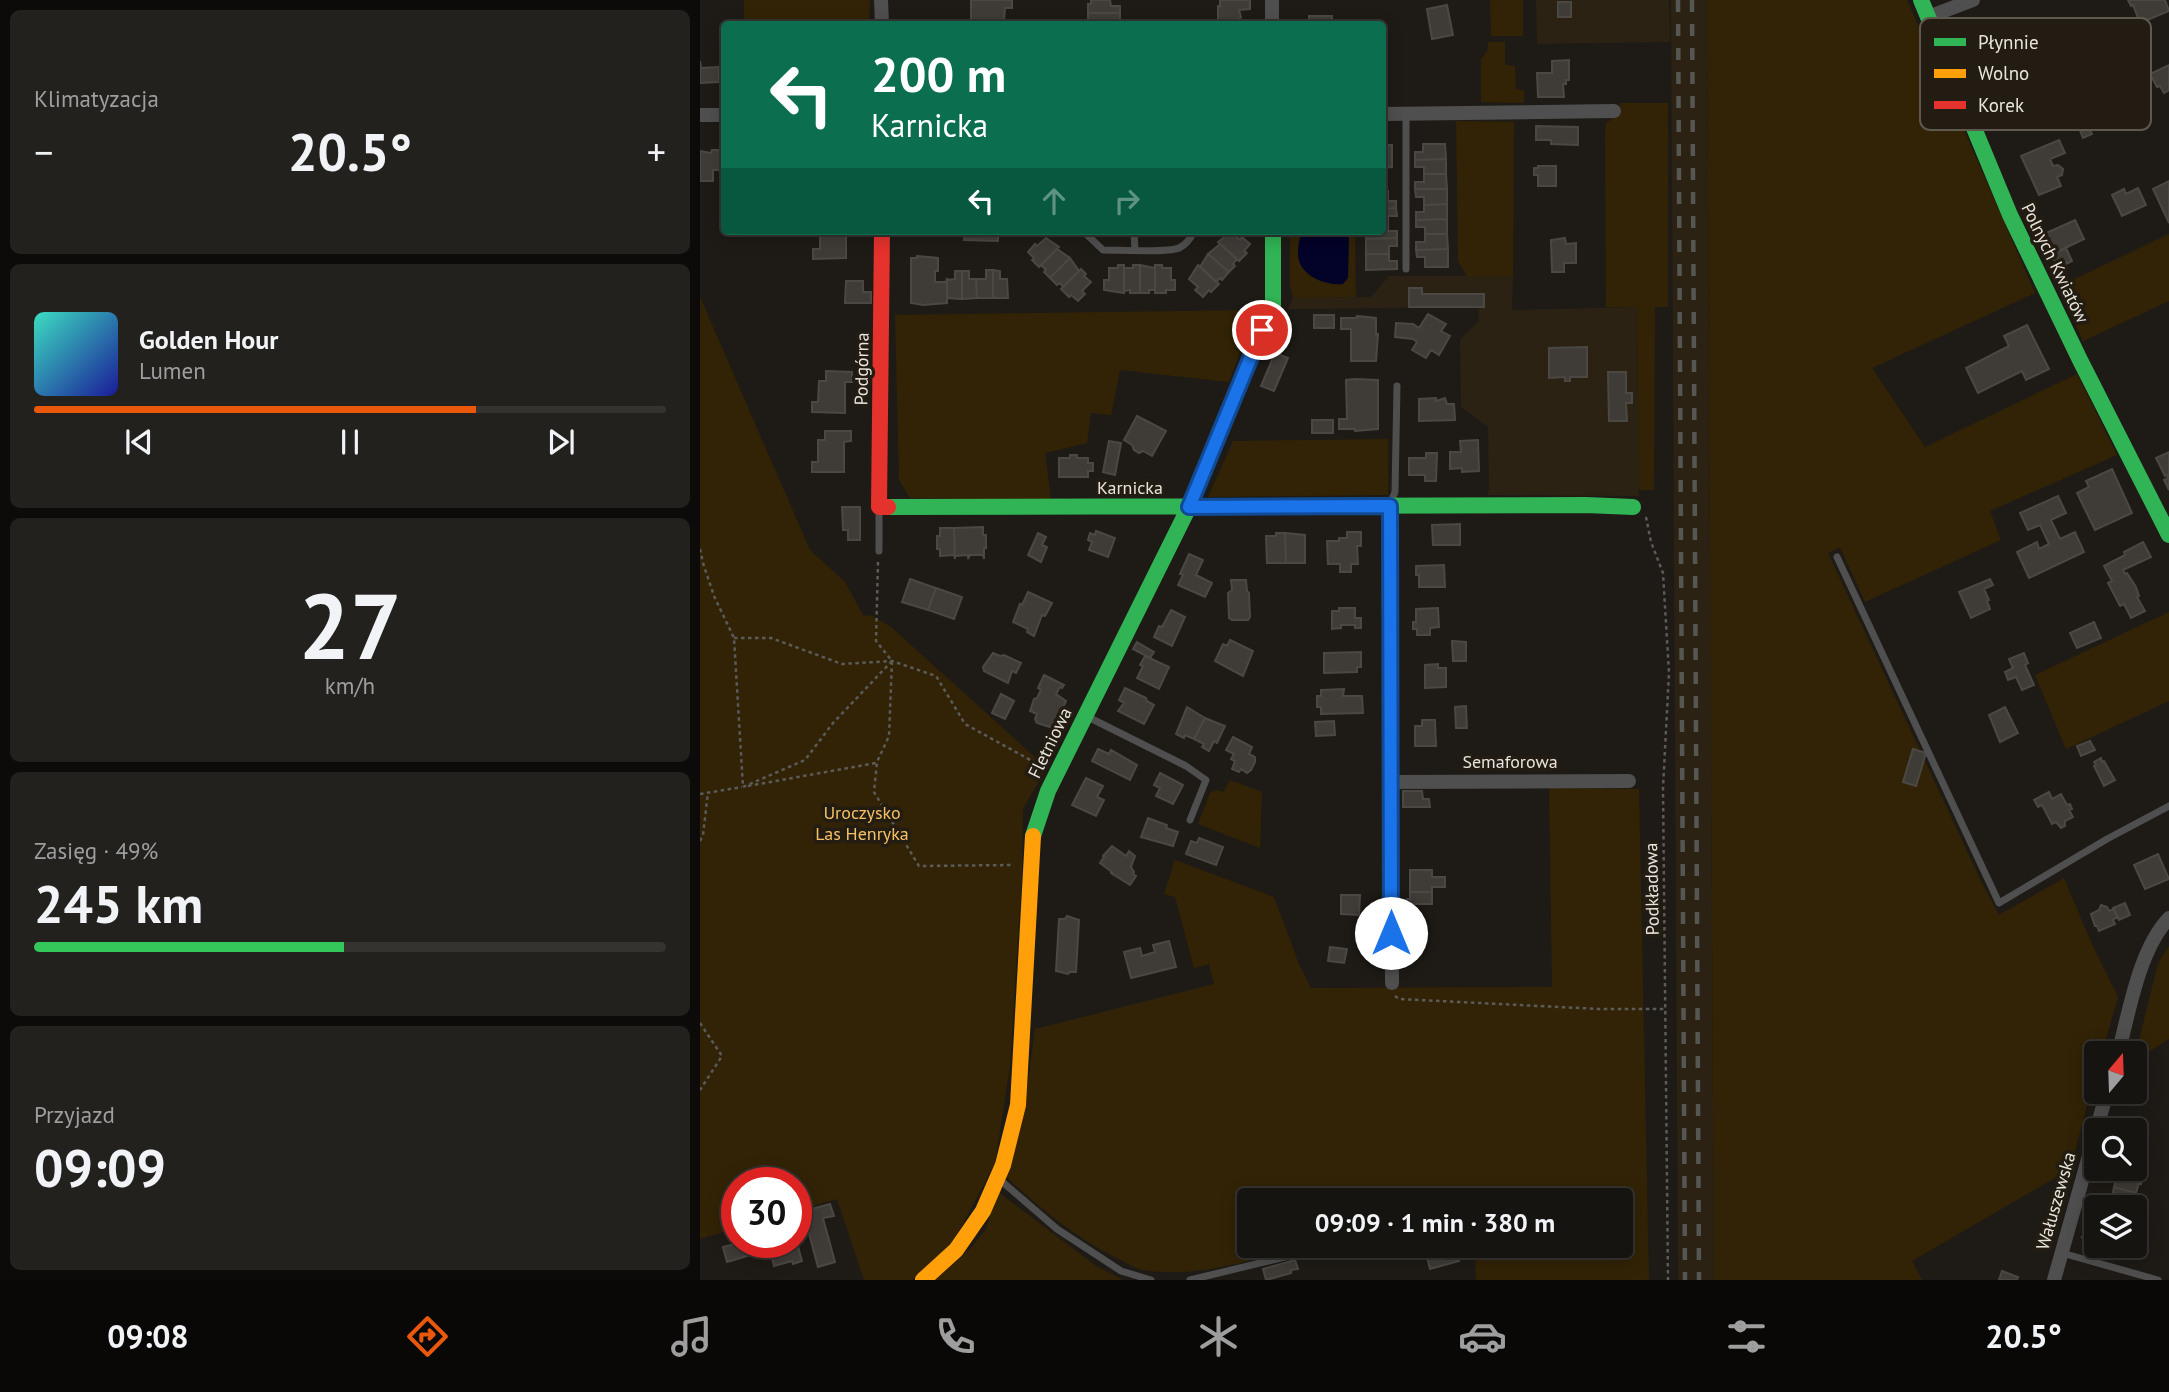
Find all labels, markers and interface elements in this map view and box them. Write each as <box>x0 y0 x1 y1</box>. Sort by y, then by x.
legend <box>1920 18 2151 130</box>
text: Płynnie <box>1978 30 2039 54</box>
text: 200 m <box>871 42 1006 106</box>
icon: left <box>756 49 847 140</box>
text: Wolno <box>1978 61 2029 85</box>
text: Klimatyzacja <box>34 84 159 113</box>
text: Korek <box>1978 93 2024 117</box>
text: Karnicka <box>871 104 988 146</box>
text: 20.5° <box>288 118 412 185</box>
text: − <box>34 127 53 176</box>
text: + <box>647 127 666 176</box>
icon: left <box>962 182 1000 220</box>
icon: ahead <box>1035 182 1073 220</box>
icon: right <box>1108 182 1146 220</box>
street label: Polnych Kwiatów <box>2016 199 2095 327</box>
pin <box>1232 300 1292 360</box>
icon: arrive <box>1243 311 1281 349</box>
text: Golden Hour <box>139 323 278 356</box>
street label: Podgórna <box>849 332 874 406</box>
text: Lumen <box>139 356 206 385</box>
icon: previous <box>120 423 158 461</box>
icon: pause <box>331 423 369 461</box>
icon: next <box>542 423 580 461</box>
street label: Karnicka <box>1097 476 1163 499</box>
text: 27 <box>298 566 402 684</box>
text: km/h <box>325 671 375 700</box>
street label: Fletniowa <box>1023 704 1077 782</box>
street label: Semaforowa <box>1462 750 1558 773</box>
park label: Uroczysko Las Henryka <box>815 801 909 845</box>
text: Zasięg · 49% <box>34 836 158 865</box>
street label: Podkładowa <box>1639 842 1664 936</box>
text: 245 km <box>34 870 203 937</box>
position arrow <box>1354 896 1428 970</box>
north arrow <box>2084 1041 2147 1104</box>
map controls <box>2084 1041 2147 1258</box>
text: Przyjazd <box>34 1100 115 1129</box>
button: search <box>2084 1118 2147 1181</box>
text: 09:09 <box>34 1134 166 1201</box>
street label: Wałuszewska <box>2031 1149 2080 1252</box>
speed limit sign: 30 <box>721 1167 812 1258</box>
button: layers <box>2084 1195 2147 1258</box>
text: 09:09 · 1 min · 380 m <box>1315 1206 1555 1239</box>
icon: directions <box>403 1312 452 1361</box>
icon: music <box>667 1312 716 1361</box>
icon: phone <box>931 1312 980 1361</box>
icon: climate <box>1194 1312 1243 1361</box>
icon: car <box>1458 1312 1507 1361</box>
icon: filters <box>1722 1312 1771 1361</box>
text: 09:08 <box>107 1315 189 1357</box>
text: 20.5° <box>1985 1315 2062 1357</box>

